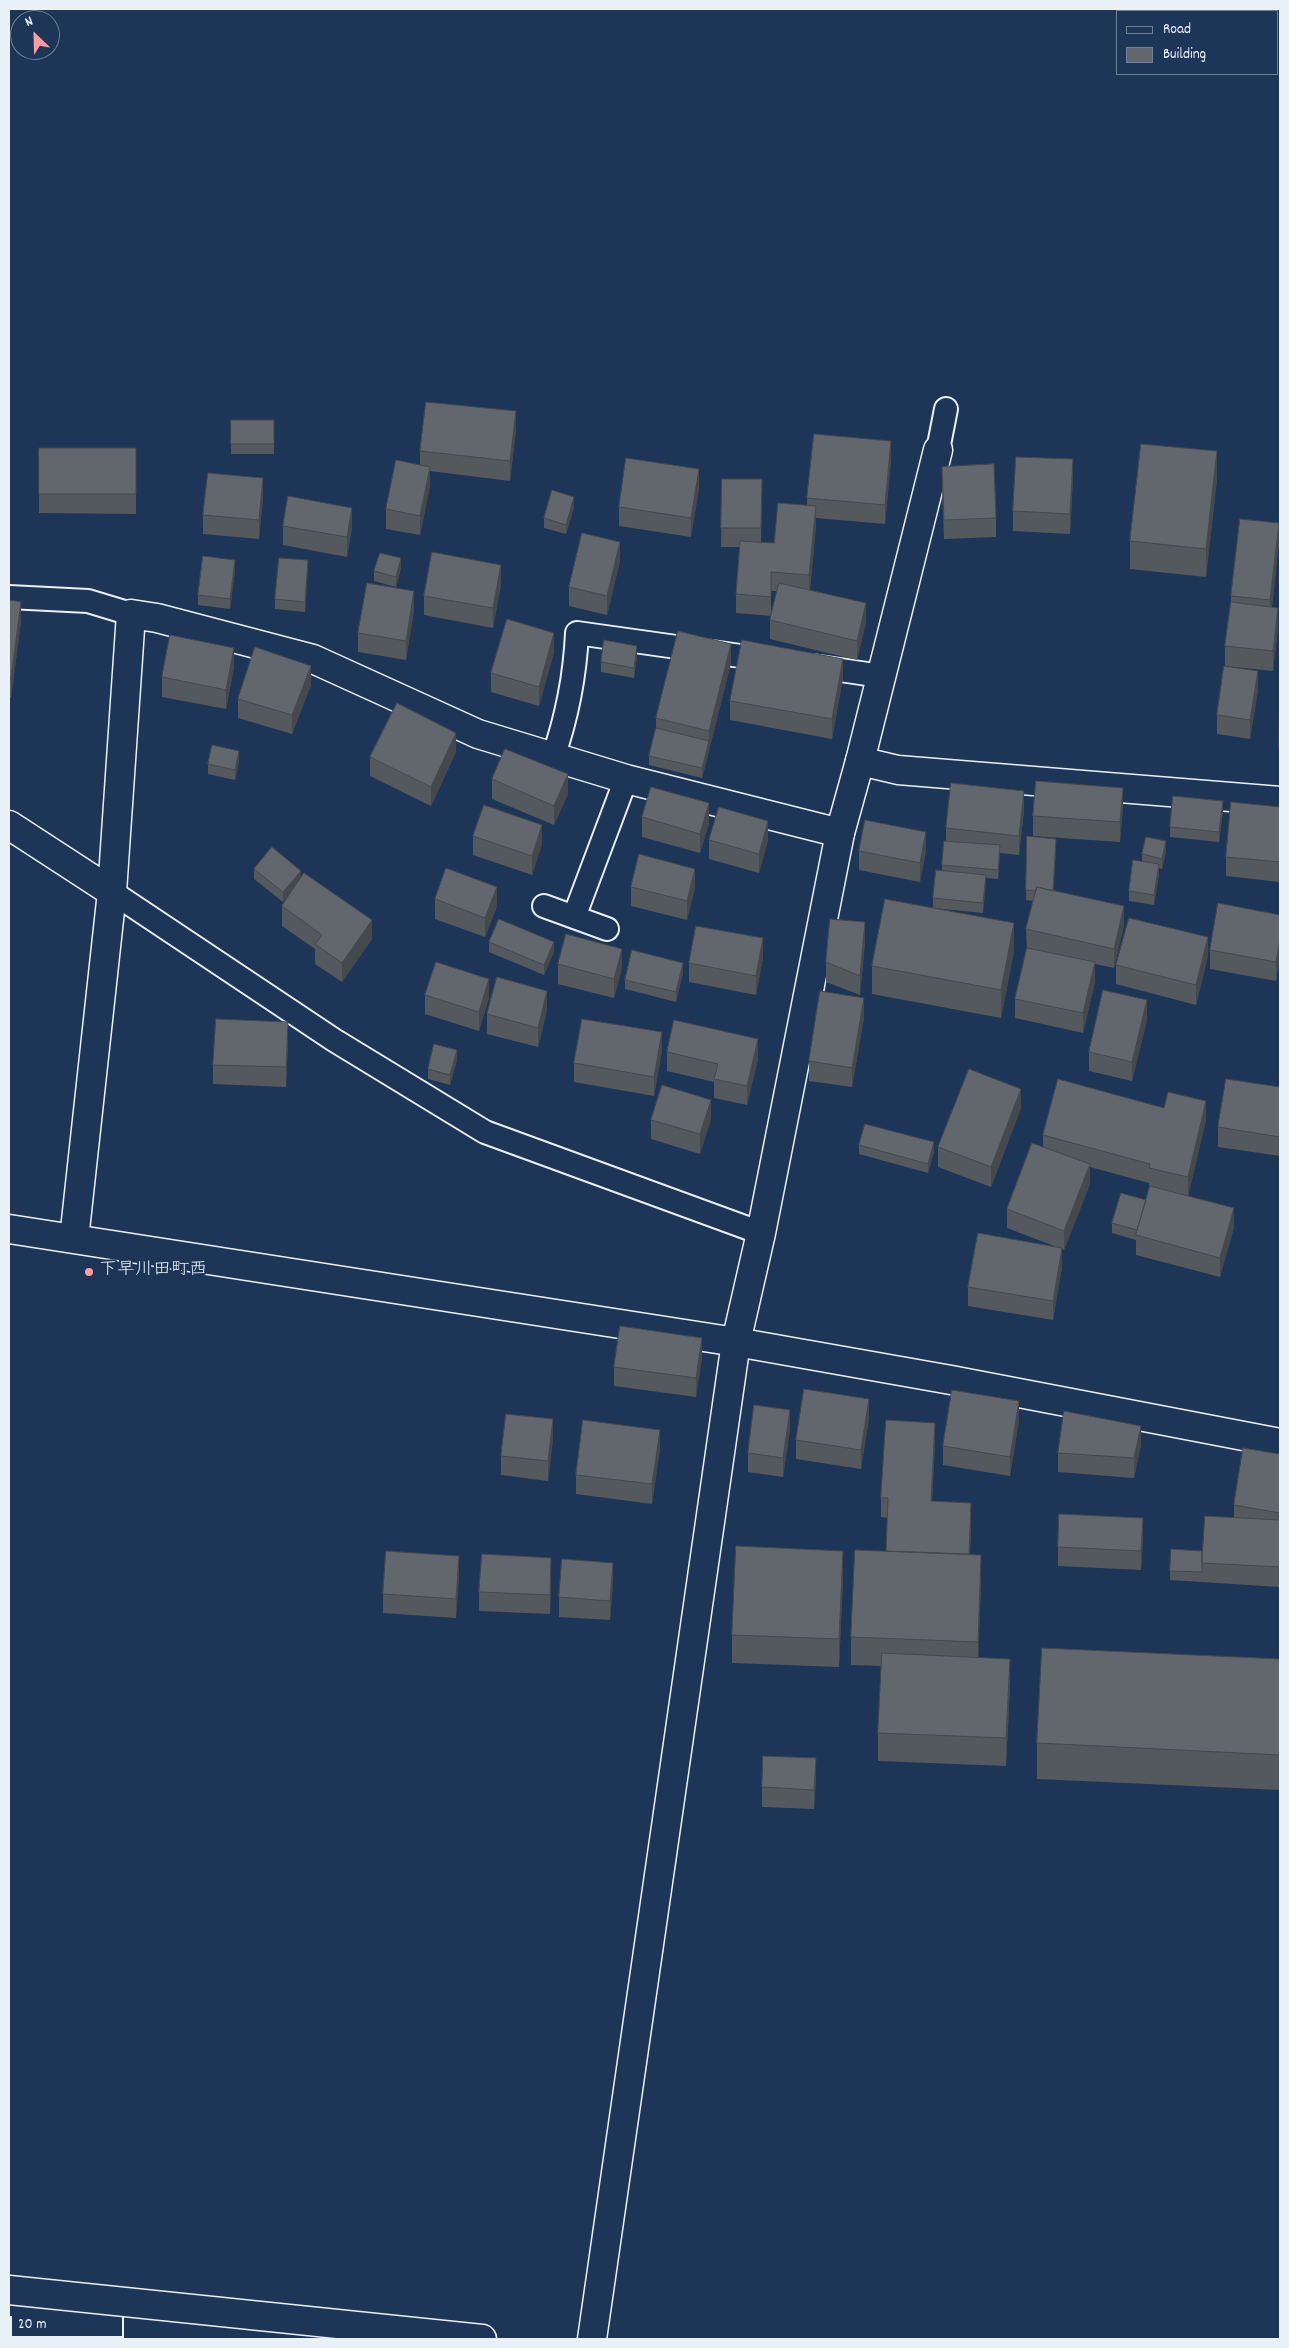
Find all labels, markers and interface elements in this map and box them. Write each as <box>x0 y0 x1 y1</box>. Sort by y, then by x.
north arrow <box>10 10 60 60</box>
legend <box>1116 10 1279 75</box>
text: N <box>22 12 37 33</box>
text: Road <box>1163 19 1191 41</box>
text: Building <box>1163 44 1206 66</box>
place label: 下早川田町西 <box>99 1261 207 1283</box>
marker: 下早川田町西 <box>83 1266 95 1278</box>
scale bar <box>12 2306 126 2338</box>
text: 20 m <box>18 2314 46 2336</box>

